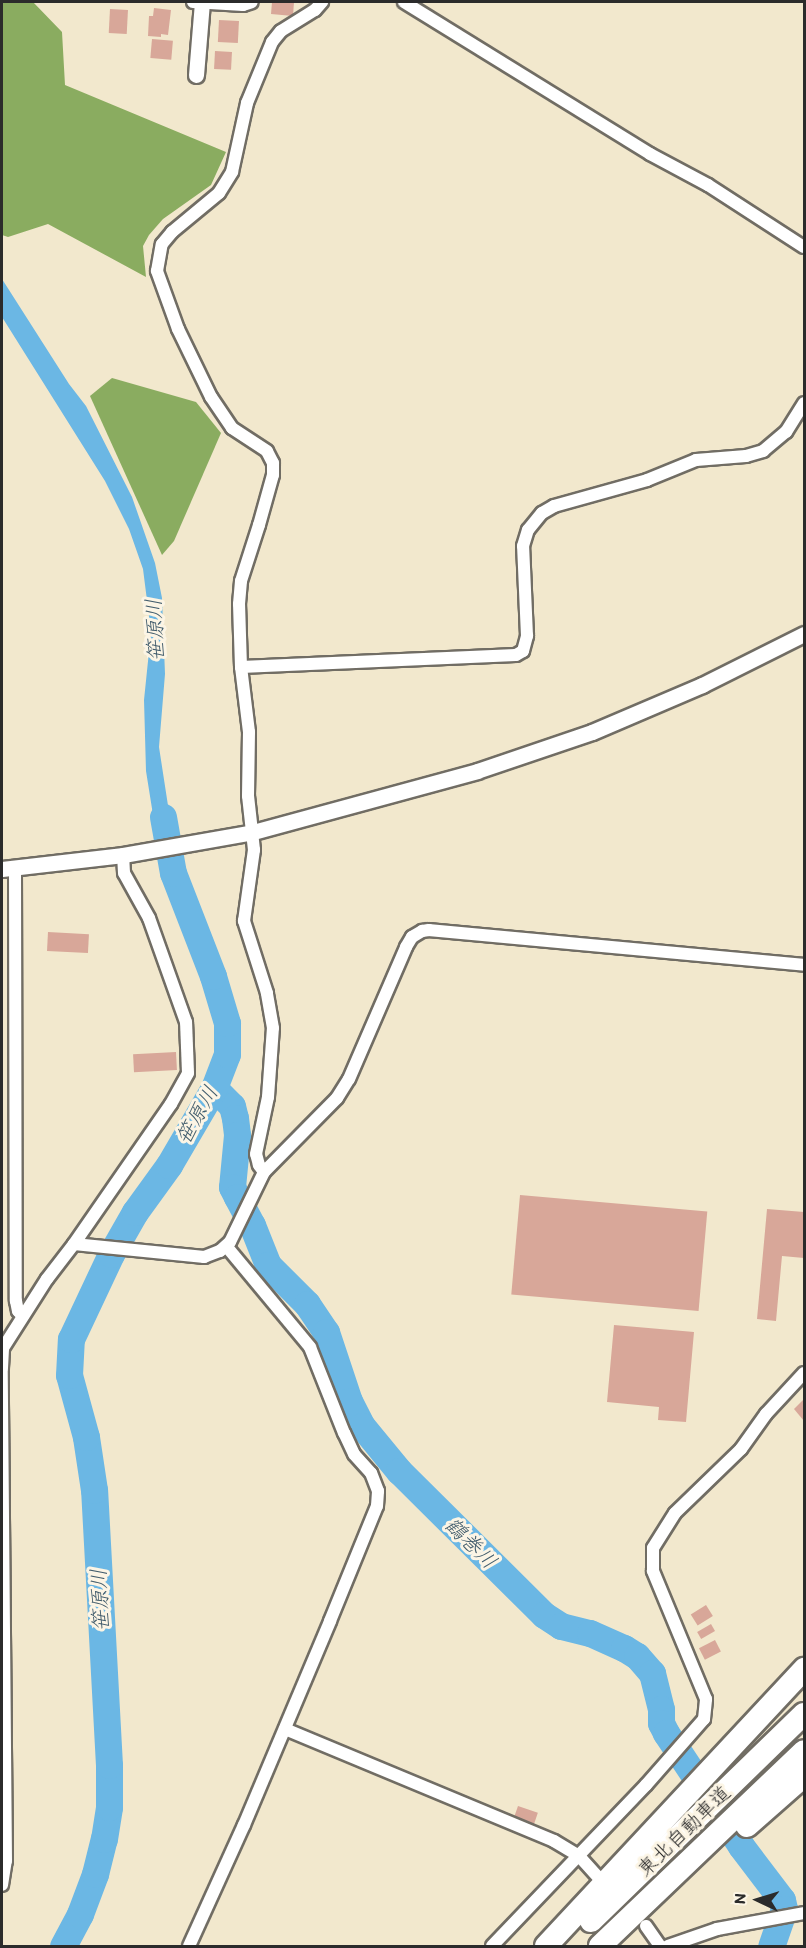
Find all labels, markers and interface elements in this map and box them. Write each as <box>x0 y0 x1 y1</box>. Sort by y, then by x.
water label: 笹原川 <box>141 598 169 662</box>
water label: 笹原川 <box>171 1081 223 1149</box>
water label: 鶴巻川 <box>440 1512 502 1574</box>
water label: 笹原川 <box>86 1568 114 1632</box>
street label: 東北自動車道 <box>633 1781 735 1881</box>
north arrow <box>728 1870 788 1930</box>
text: N <box>730 1893 749 1905</box>

